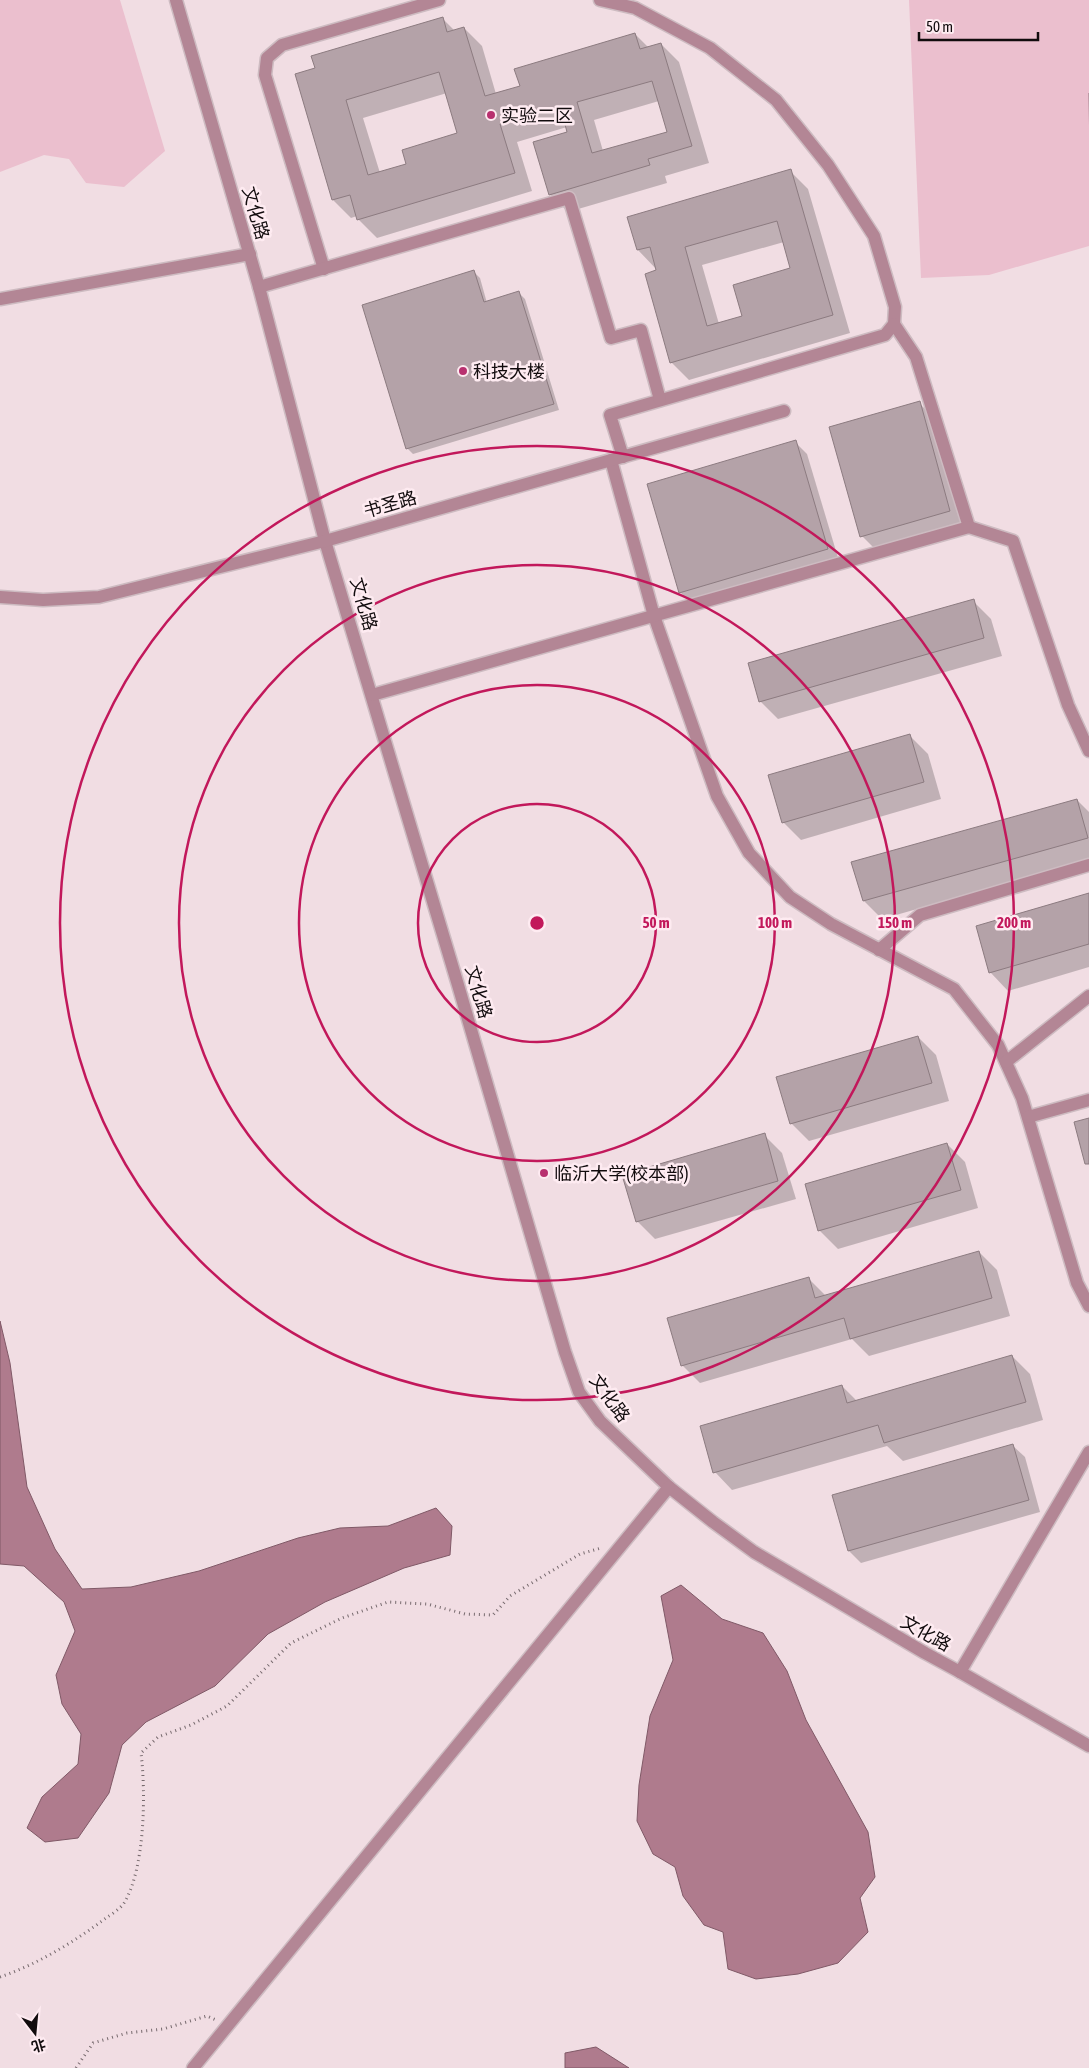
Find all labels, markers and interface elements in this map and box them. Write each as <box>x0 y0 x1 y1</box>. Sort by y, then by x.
scale bar <box>919 10 1038 42</box>
text: 50 m <box>926 18 953 35</box>
place label: 实验二区 <box>501 105 573 126</box>
marker: 实验二区 <box>485 109 497 121</box>
street label: 文化路 <box>238 184 274 242</box>
place label: 科技大楼 <box>473 361 545 382</box>
marker: 科技大楼 <box>457 365 469 377</box>
street label: 书圣路 <box>361 486 419 522</box>
street label: 文化路 <box>346 575 382 633</box>
centre of rings <box>528 914 546 932</box>
text: 50 m <box>643 914 670 931</box>
text: 100 m <box>758 914 792 931</box>
text: 150 m <box>878 914 912 931</box>
text: 200 m <box>997 914 1031 931</box>
street label: 文化路 <box>461 963 497 1021</box>
place label: 临沂大学(校本部) <box>554 1163 689 1184</box>
marker: 临沂大学(校本部) <box>538 1167 550 1179</box>
street label: 文化路 <box>586 1370 634 1426</box>
street label: 文化路 <box>897 1611 955 1655</box>
north arrow <box>10 2008 60 2058</box>
text: 北 <box>30 2036 48 2055</box>

